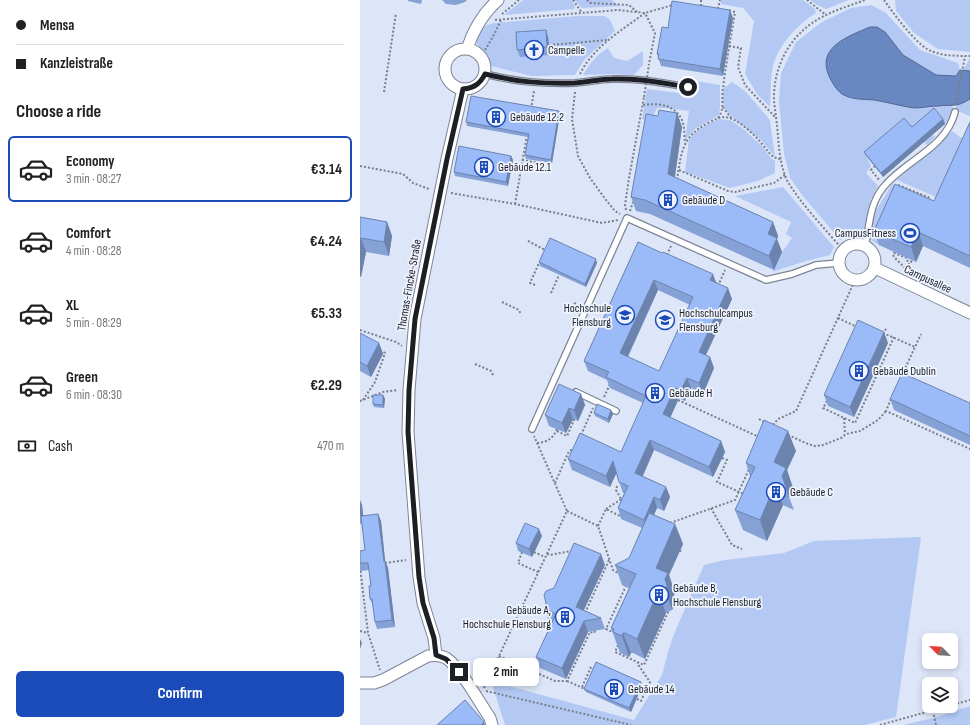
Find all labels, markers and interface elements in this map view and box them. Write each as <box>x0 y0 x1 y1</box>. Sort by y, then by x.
text: Mensa <box>40 16 74 35</box>
church icon: Campelle <box>523 39 545 61</box>
place label: Campelle <box>548 43 585 58</box>
text: Kanzleistraße <box>40 54 113 73</box>
route start <box>679 78 697 96</box>
text: Choose a ride <box>16 101 101 122</box>
building icon: Gebäude 12.2 <box>485 106 507 128</box>
place label: Gebäude 12.2 <box>510 110 564 125</box>
icon: car <box>18 151 54 187</box>
text: Economy <box>66 152 115 171</box>
building icon: Gebäude 12.1 <box>473 156 495 178</box>
text: €3.14 <box>311 160 342 179</box>
place label: Gebäude 12.1 <box>498 160 552 175</box>
text: 3 min · 08:27 <box>66 171 121 187</box>
building icon: Gebäude D <box>657 189 679 211</box>
place label: Gebäude D <box>682 193 725 208</box>
sports icon: CampusFitness <box>899 222 921 244</box>
icon: car <box>18 223 54 259</box>
text: Comfort <box>66 224 111 243</box>
place label: CampusFitness <box>835 226 896 241</box>
text: €4.24 <box>310 232 342 251</box>
street label: Thomas-Fincke-Straße <box>394 238 425 332</box>
text: 4 min · 08:28 <box>66 243 122 259</box>
street label: Campusallee <box>902 262 954 297</box>
icon: car <box>18 295 54 331</box>
text: XL <box>66 296 79 315</box>
place label: Hochschule Flensburg <box>564 301 611 330</box>
text: €5.33 <box>311 304 342 323</box>
school or university icon: Hochschule Flensburg <box>614 304 636 326</box>
place label: Hochschulcampus Flensburg <box>679 306 753 335</box>
school or university icon: Hochschulcampus Flensburg <box>654 309 676 331</box>
text: 5 min · 08:29 <box>66 315 121 331</box>
building icon: Gebäude Dublin <box>848 360 870 382</box>
place label: Gebäude Dublin <box>873 364 936 379</box>
icon: car <box>18 367 54 403</box>
text: Green <box>66 368 98 387</box>
text: €2.29 <box>310 376 342 395</box>
building icon: Gebäude H <box>644 382 666 404</box>
place label: Gebäude H <box>669 386 712 401</box>
text: 6 min · 08:30 <box>66 387 122 403</box>
icon: cash <box>16 435 38 457</box>
text: Cash <box>48 437 73 456</box>
text: 470 m <box>317 438 344 454</box>
building icon: Gebäude C <box>765 481 787 503</box>
place label: Gebäude C <box>790 485 833 500</box>
place label: Gebäude B, Hochschule Flensburg <box>673 581 761 610</box>
building icon: Gebäude B, Hochschule Flensburg <box>648 584 670 606</box>
place label: Gebäude A, Hochschule Flensburg <box>463 603 551 632</box>
building icon: Gebäude A, Hochschule Flensburg <box>554 606 576 628</box>
north arrow <box>922 633 958 669</box>
map controls <box>922 633 958 713</box>
callout: 2 min <box>473 658 539 686</box>
route end <box>450 663 468 681</box>
text: 2 min <box>494 664 518 680</box>
button: Confirm <box>16 671 344 717</box>
button: layers <box>922 677 958 713</box>
building icon: Gebäude 14 <box>603 678 625 700</box>
place label: Gebäude 14 <box>628 682 674 697</box>

